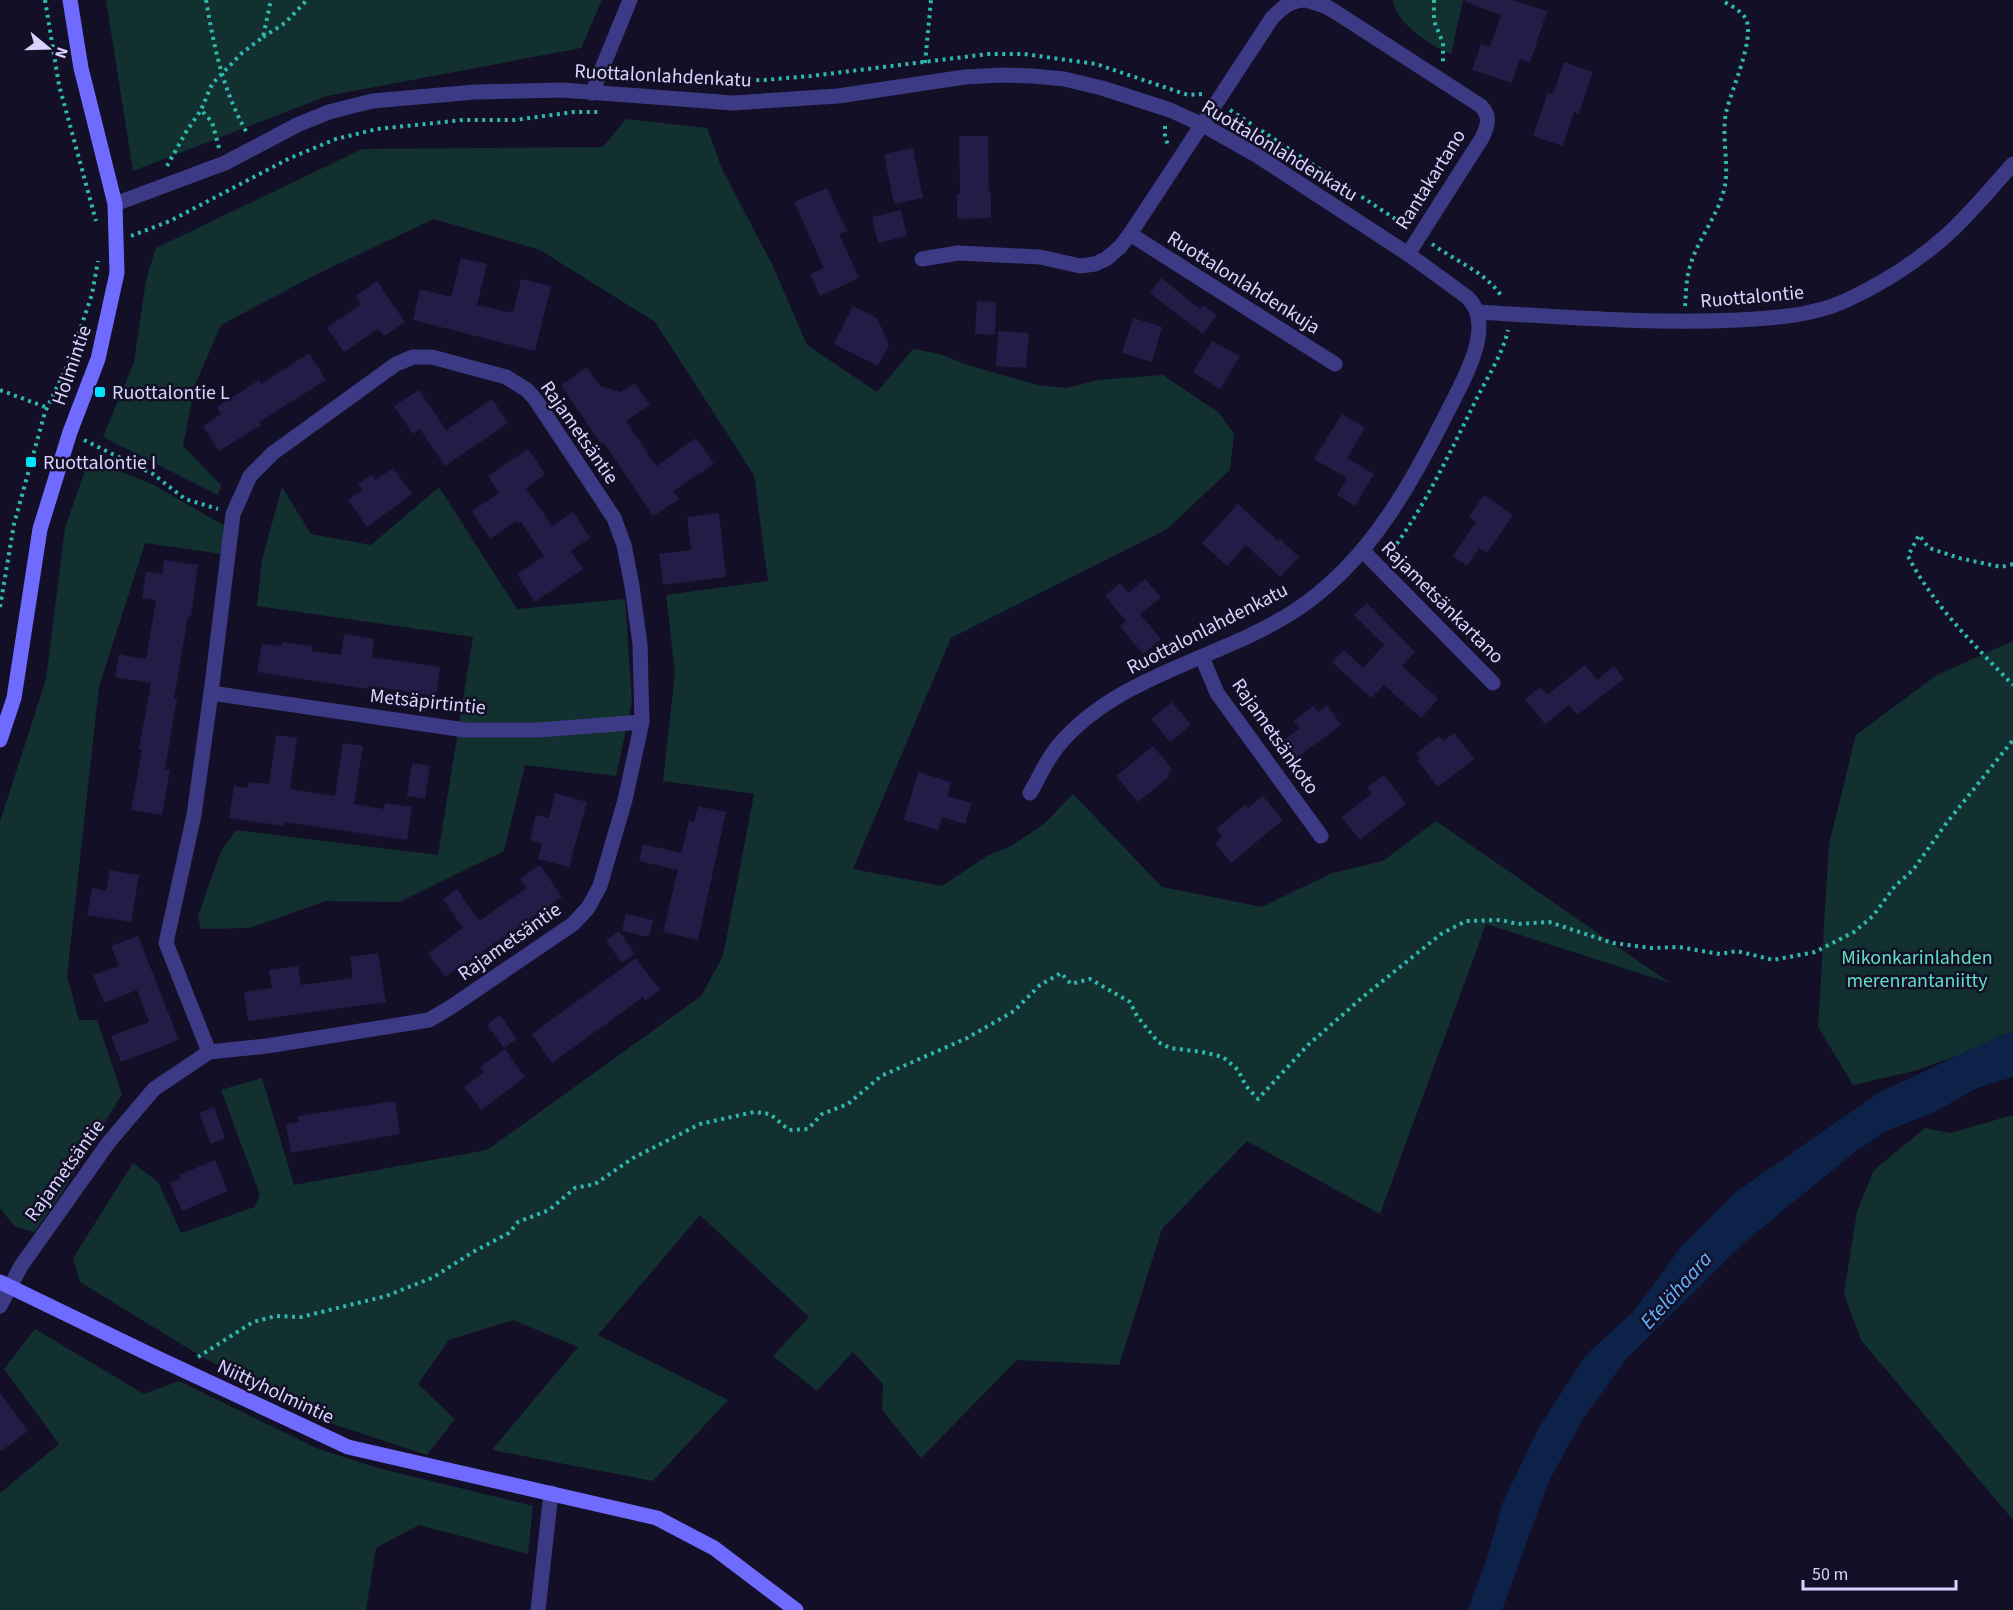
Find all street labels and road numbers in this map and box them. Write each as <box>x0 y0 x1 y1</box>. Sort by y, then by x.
street label: Ruottalonlahdenkatu <box>574 57 752 95</box>
street label: Ruottalonlahdenkatu <box>1196 93 1363 209</box>
street label: Rantakartano <box>1389 124 1473 235</box>
street label: Ruottalonlahdenkuja <box>1161 224 1326 341</box>
street label: Ruottalontie <box>1699 279 1805 315</box>
street label: Holmintie <box>45 321 99 409</box>
street label: Rajametsäntie <box>533 375 625 490</box>
street label: Rajametsänkartano <box>1375 535 1510 670</box>
street label: Ruottalonlahdenkatu <box>1122 576 1293 682</box>
street label: Rajametsänkoto <box>1225 673 1326 800</box>
street label: Metsäpirtintie <box>369 682 487 722</box>
street label: Rajametsäntie <box>452 896 567 988</box>
street label: Rajametsäntie <box>18 1114 112 1227</box>
street label: Niittyholmintie <box>213 1353 339 1431</box>

